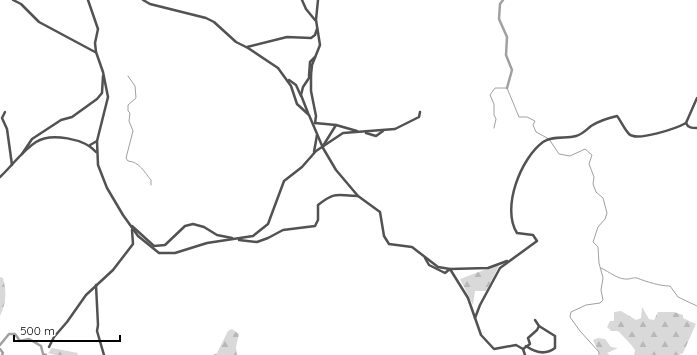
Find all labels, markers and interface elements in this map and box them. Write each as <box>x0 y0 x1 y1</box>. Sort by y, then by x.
scale bar <box>14 317 120 343</box>
text: 500 m <box>20 323 55 338</box>

